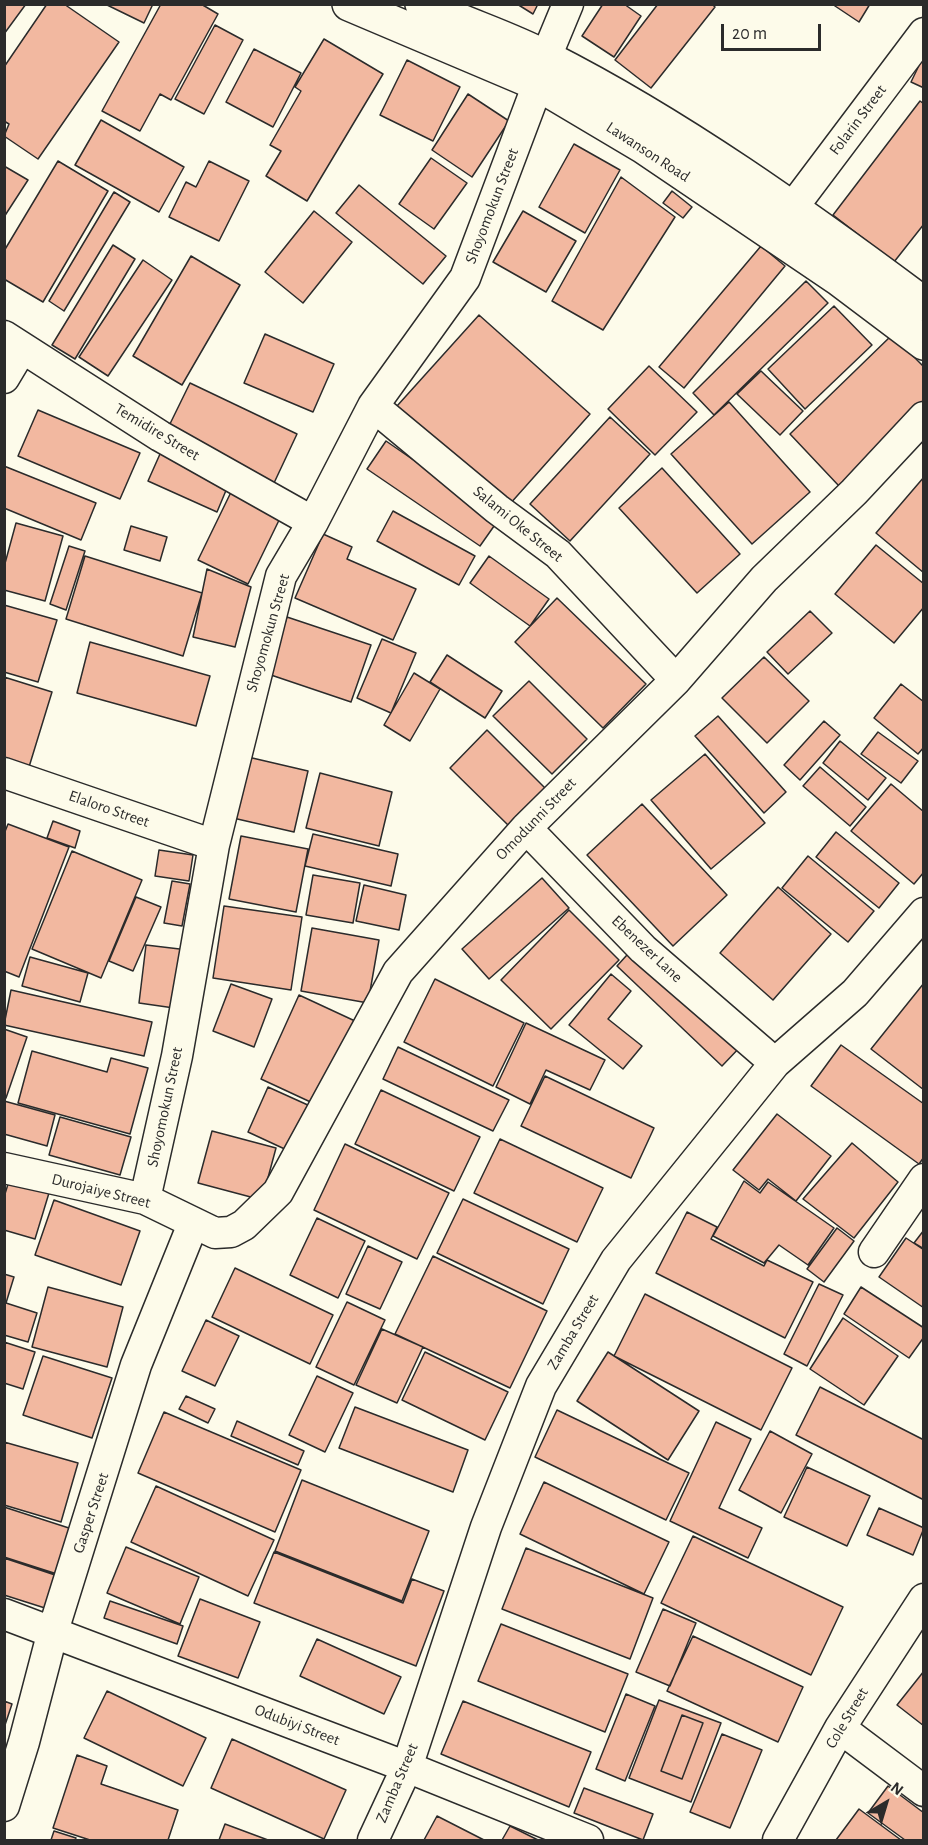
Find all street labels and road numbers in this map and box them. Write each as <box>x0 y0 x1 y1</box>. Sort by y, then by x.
street label: Folarin Street <box>825 81 891 159</box>
street label: Lawanson Road <box>602 118 694 186</box>
street label: Shoyomokun Street <box>461 146 523 266</box>
street label: Temidire Street <box>111 399 203 465</box>
street label: Salami Oke Street <box>469 482 567 566</box>
street label: Shoyomokun Street <box>242 572 294 694</box>
street label: Omodunni Street <box>492 774 580 864</box>
street label: Elaloro Street <box>66 786 152 832</box>
street label: Ebenezer Lane <box>608 911 686 987</box>
street label: Shoyomokun Street <box>143 1045 187 1169</box>
street label: Durojaiye Street <box>50 1169 152 1213</box>
street label: Zamba Street <box>543 1291 603 1373</box>
street label: Gasper Street <box>69 1470 113 1556</box>
street label: Cole Street <box>821 1684 873 1752</box>
street label: Odubiyi Street <box>252 1700 342 1750</box>
street label: Zamba Street <box>372 1740 422 1826</box>

